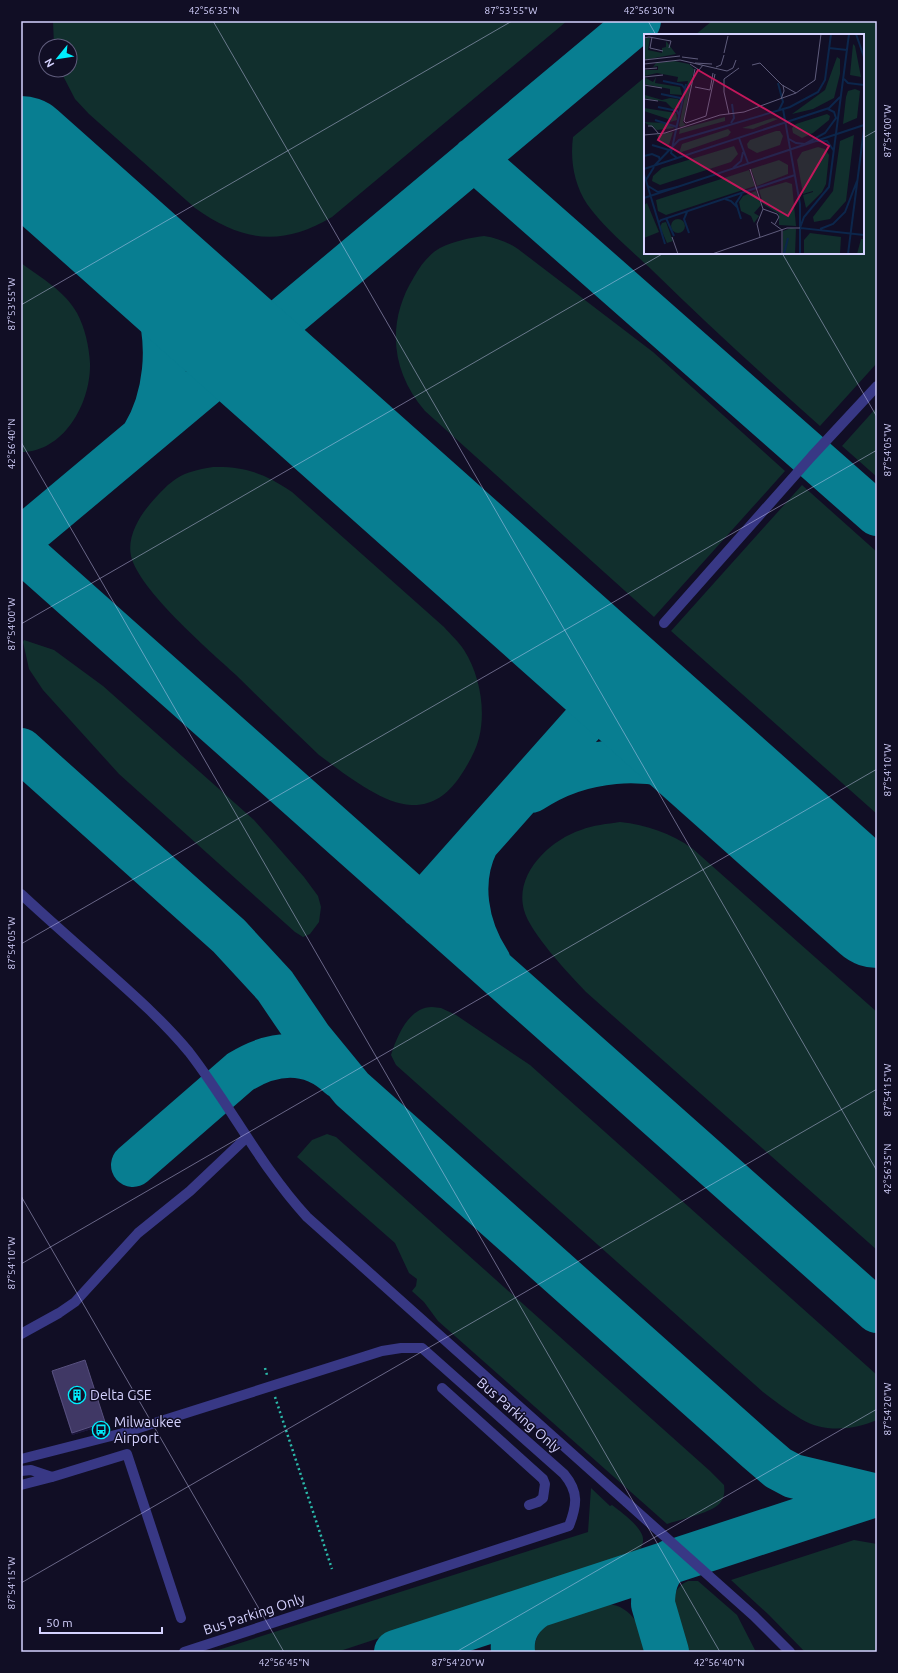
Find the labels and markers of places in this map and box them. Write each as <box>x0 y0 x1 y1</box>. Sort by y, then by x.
building icon: Delta GSE <box>67 1385 87 1405</box>
place label: Delta GSE <box>90 1387 152 1403</box>
place label: Milwaukee Airport <box>114 1414 182 1446</box>
bus stop icon: Milwaukee Airport <box>91 1420 111 1440</box>

